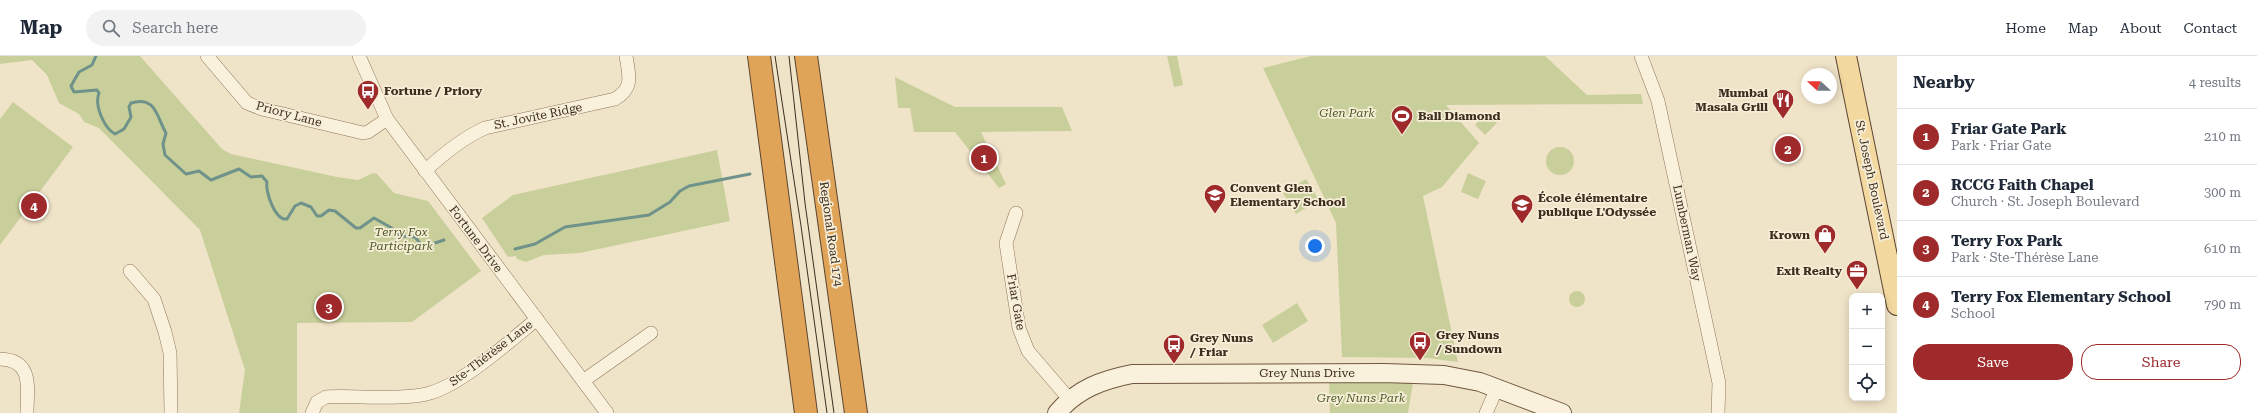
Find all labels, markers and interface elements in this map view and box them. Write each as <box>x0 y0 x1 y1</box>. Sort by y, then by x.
search box <box>86 10 366 46</box>
text: Map <box>20 16 62 39</box>
icon: search <box>100 17 122 39</box>
text: Search here <box>132 19 218 37</box>
text: Home <box>2005 20 2046 36</box>
text: Map <box>2068 20 2098 36</box>
text: About <box>2120 20 2162 36</box>
text: Contact <box>2184 20 2237 36</box>
north arrow <box>1801 68 1837 104</box>
text: Nearby <box>1913 72 1975 92</box>
text: 4 results <box>2189 75 2241 90</box>
bus stop icon: Fortune / Priory <box>355 78 381 111</box>
place label: Fortune / Priory <box>384 84 483 98</box>
place label: Mumbai Masala Grill <box>1695 86 1768 114</box>
restaurant icon: Mumbai Masala Grill <box>1770 87 1796 120</box>
street label: Priory Lane <box>255 98 324 130</box>
street label: St. Jovite Ridge <box>493 100 584 132</box>
sports icon: Ball Diamond <box>1389 103 1415 136</box>
park label: Glen Park <box>1319 106 1375 120</box>
place label: Ball Diamond <box>1418 109 1501 123</box>
street label: St. Joseph Boulevard <box>1852 119 1892 241</box>
text: Friar Gate Park <box>1951 120 2067 138</box>
text: 1 <box>1922 129 1930 144</box>
text: 210 m <box>2204 129 2241 144</box>
pin: 2 <box>1775 134 1801 164</box>
text: Park · Friar Gate <box>1951 138 2051 153</box>
pin: 1 <box>971 143 997 173</box>
text: RCCG Faith Chapel <box>1951 176 2094 194</box>
street label: Regional Road 174 <box>817 180 845 288</box>
place label: Convent Glen Elementary School <box>1230 181 1345 209</box>
school or university icon: Convent Glen Elementary School <box>1202 182 1228 215</box>
street label: Lumberman Way <box>1670 184 1704 283</box>
text: 2 <box>1922 185 1930 200</box>
text: 300 m <box>2204 185 2241 200</box>
pin: 4 <box>21 191 47 221</box>
place label: École élémentaire publique L'Odyssée <box>1538 191 1656 219</box>
school or university icon: École élémentaire publique L'Odyssée <box>1509 192 1535 225</box>
text: Church · St. Joseph Boulevard <box>1951 194 2140 209</box>
street label: Fortune Drive <box>446 203 506 275</box>
shop icon: Krown <box>1812 222 1838 255</box>
park label: Terry Fox Participark <box>368 225 433 253</box>
place label: Krown <box>1769 228 1810 242</box>
text: Terry Fox Park <box>1951 232 2063 250</box>
your location <box>1305 236 1325 256</box>
text: 3 <box>1922 241 1930 256</box>
text: 610 m <box>2204 241 2241 256</box>
text: Park · Ste-Thérèse Lane <box>1951 250 2098 265</box>
office icon: Exit Realty <box>1844 258 1870 291</box>
place label: Exit Realty <box>1776 264 1843 278</box>
street label: Friar Gate <box>1004 273 1028 332</box>
text: Terry Fox Elementary School <box>1951 288 2171 306</box>
pin: 3 <box>316 292 342 322</box>
map controls <box>1849 293 1885 401</box>
button: + <box>1849 293 1885 329</box>
text: 4 <box>1922 297 1930 312</box>
text: 790 m <box>2204 297 2241 312</box>
text: School <box>1951 306 1995 321</box>
street label: Ste-Thérèse Lane <box>447 317 536 389</box>
place label: Grey Nuns / Sundown <box>1435 328 1502 356</box>
bus stop icon: Grey Nuns / Sundown <box>1407 329 1433 362</box>
button: − <box>1849 329 1885 365</box>
place label: Grey Nuns / Friar <box>1189 331 1253 359</box>
bus stop icon: Grey Nuns / Friar <box>1161 332 1187 365</box>
button: Save <box>1913 344 2073 380</box>
button: Share <box>2081 344 2241 380</box>
button: locate <box>1849 365 1885 401</box>
street label: Grey Nuns Drive <box>1259 366 1355 380</box>
park label: Grey Nuns Park <box>1317 391 1406 405</box>

